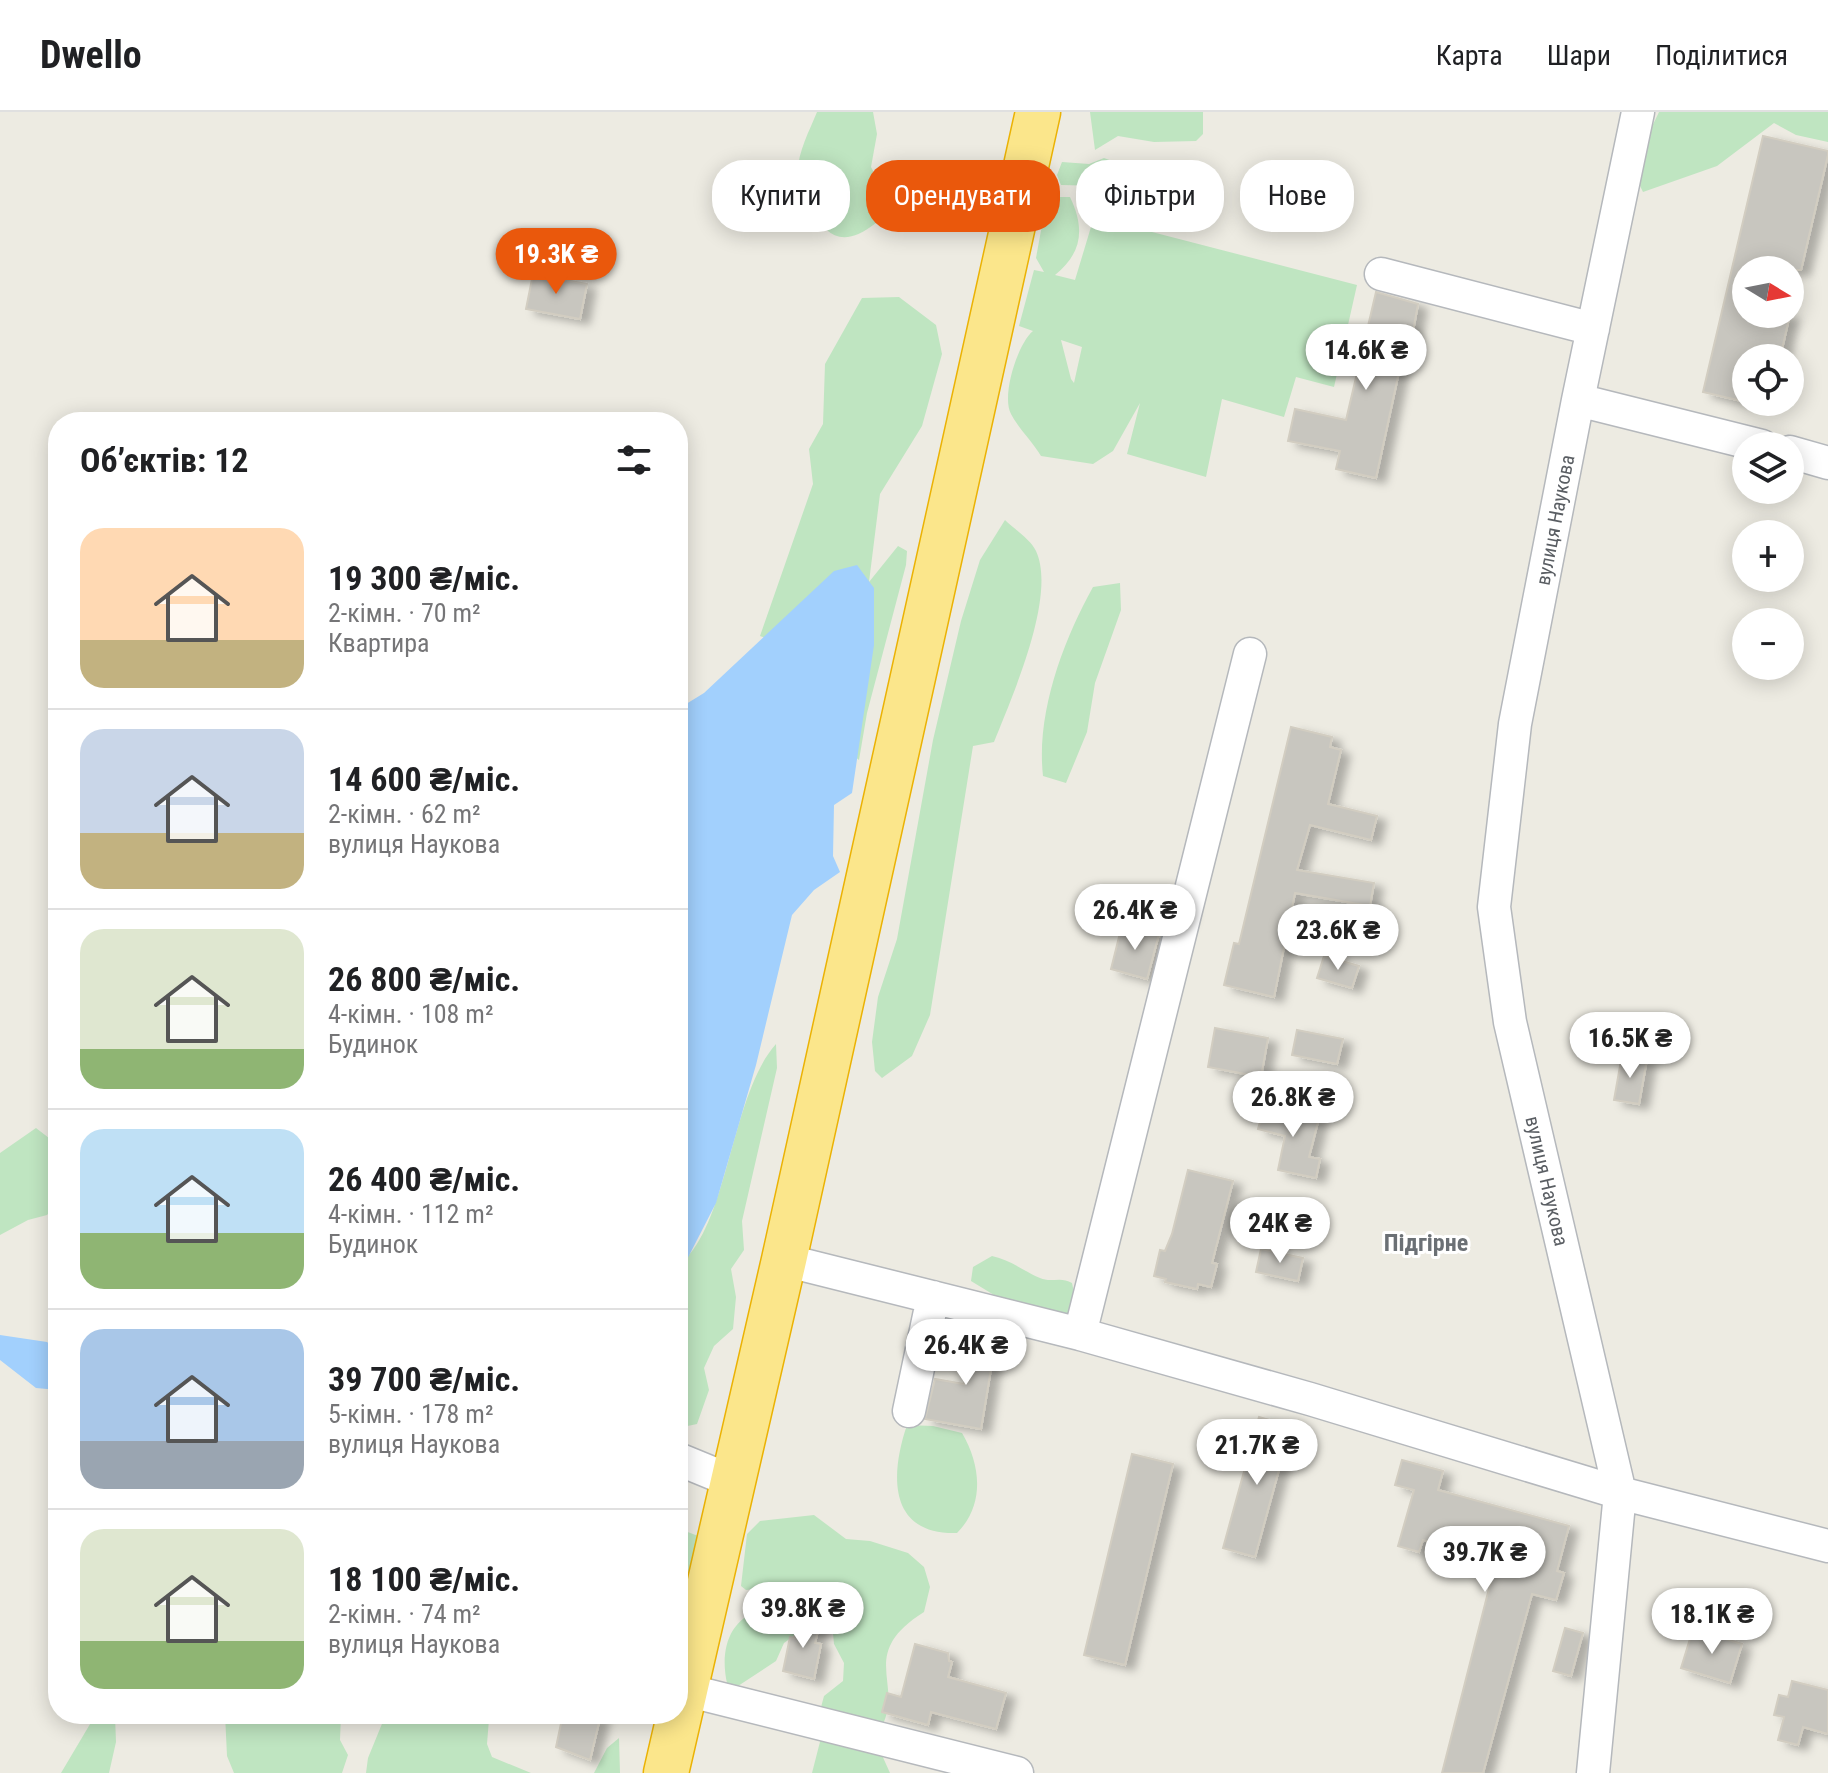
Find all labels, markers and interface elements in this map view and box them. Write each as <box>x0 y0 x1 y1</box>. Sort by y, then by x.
text: Dwello <box>40 33 142 77</box>
text: Карта <box>1436 39 1503 72</box>
text: Шари <box>1547 39 1611 72</box>
text: Поділитися <box>1655 39 1788 72</box>
chip: Купити <box>712 160 850 232</box>
chip: Орендувати <box>866 160 1060 232</box>
chip: Фільтри <box>1076 160 1224 232</box>
chip: Нове <box>1240 160 1354 232</box>
pin: 19.3K ₴ <box>482 228 630 296</box>
text: 19.3K ₴ <box>514 239 598 269</box>
north arrow <box>1732 256 1804 328</box>
map controls <box>1732 256 1804 680</box>
pin: 14.6K ₴ <box>1292 324 1440 392</box>
text: 14.6K ₴ <box>1324 335 1408 365</box>
button: locate <box>1732 344 1804 416</box>
button: layers <box>1732 432 1804 504</box>
icon: filters <box>612 438 656 482</box>
text: Об’єктів: 12 <box>80 440 249 480</box>
street label: вулиця Наукова <box>1531 453 1579 587</box>
button: + <box>1732 520 1804 592</box>
text: 19 300 ₴/міс. <box>328 558 520 598</box>
icon: home <box>144 560 240 656</box>
text: 2-кімн. · 70 m² <box>328 598 481 628</box>
button: − <box>1732 608 1804 680</box>
text: Квартира <box>328 628 430 658</box>
text: 14 600 ₴/міс. <box>328 759 520 799</box>
icon: home <box>144 761 240 857</box>
text: 2-кімн. · 62 m² <box>328 799 481 829</box>
text: вулиця Наукова <box>328 829 500 859</box>
pin: 26.4K ₴ <box>1061 884 1209 952</box>
text: 26.4K ₴ <box>1093 895 1177 925</box>
pin: 23.6K ₴ <box>1264 904 1412 972</box>
text: 23.6K ₴ <box>1296 915 1380 945</box>
text: 26 800 ₴/міс. <box>328 959 520 999</box>
icon: home <box>144 961 240 1057</box>
text: 4-кімн. · 108 m² <box>328 999 494 1029</box>
pin: 16.5K ₴ <box>1556 1012 1704 1080</box>
text: 16.5K ₴ <box>1588 1023 1672 1053</box>
text: Будинок <box>328 1029 418 1059</box>
pin: 26.8K ₴ <box>1219 1071 1367 1139</box>
text: 26.8K ₴ <box>1251 1082 1335 1112</box>
street label: вулиця Наукова <box>1520 1114 1574 1248</box>
text: 26 400 ₴/міс. <box>328 1159 520 1199</box>
icon: home <box>144 1161 240 1257</box>
pin: 24K ₴ <box>1224 1197 1336 1265</box>
text: 4-кімн. · 112 m² <box>328 1199 494 1229</box>
text: 24K ₴ <box>1248 1208 1312 1238</box>
text: Будинок <box>328 1229 418 1259</box>
district label: Підгірне <box>1384 1229 1468 1257</box>
pin: 26.4K ₴ <box>892 1319 1040 1387</box>
text: 26.4K ₴ <box>924 1330 1008 1360</box>
text: 39 700 ₴/міс. <box>328 1359 520 1399</box>
icon: home <box>144 1361 240 1457</box>
text: 5-кімн. · 178 m² <box>328 1399 494 1429</box>
pin: 21.7K ₴ <box>1183 1419 1331 1487</box>
text: вулиця Наукова <box>328 1429 500 1459</box>
text: 21.7K ₴ <box>1215 1430 1299 1460</box>
pin: 39.7K ₴ <box>1411 1526 1559 1594</box>
text: 39.7K ₴ <box>1443 1537 1527 1567</box>
text: 18 100 ₴/міс. <box>328 1559 520 1599</box>
icon: home <box>144 1561 240 1657</box>
pin: 39.8K ₴ <box>729 1582 877 1650</box>
pin: 18.1K ₴ <box>1638 1588 1786 1656</box>
text: 39.8K ₴ <box>761 1593 845 1623</box>
text: 2-кімн. · 74 m² <box>328 1599 481 1629</box>
text: 18.1K ₴ <box>1670 1599 1754 1629</box>
text: вулиця Наукова <box>328 1629 500 1659</box>

